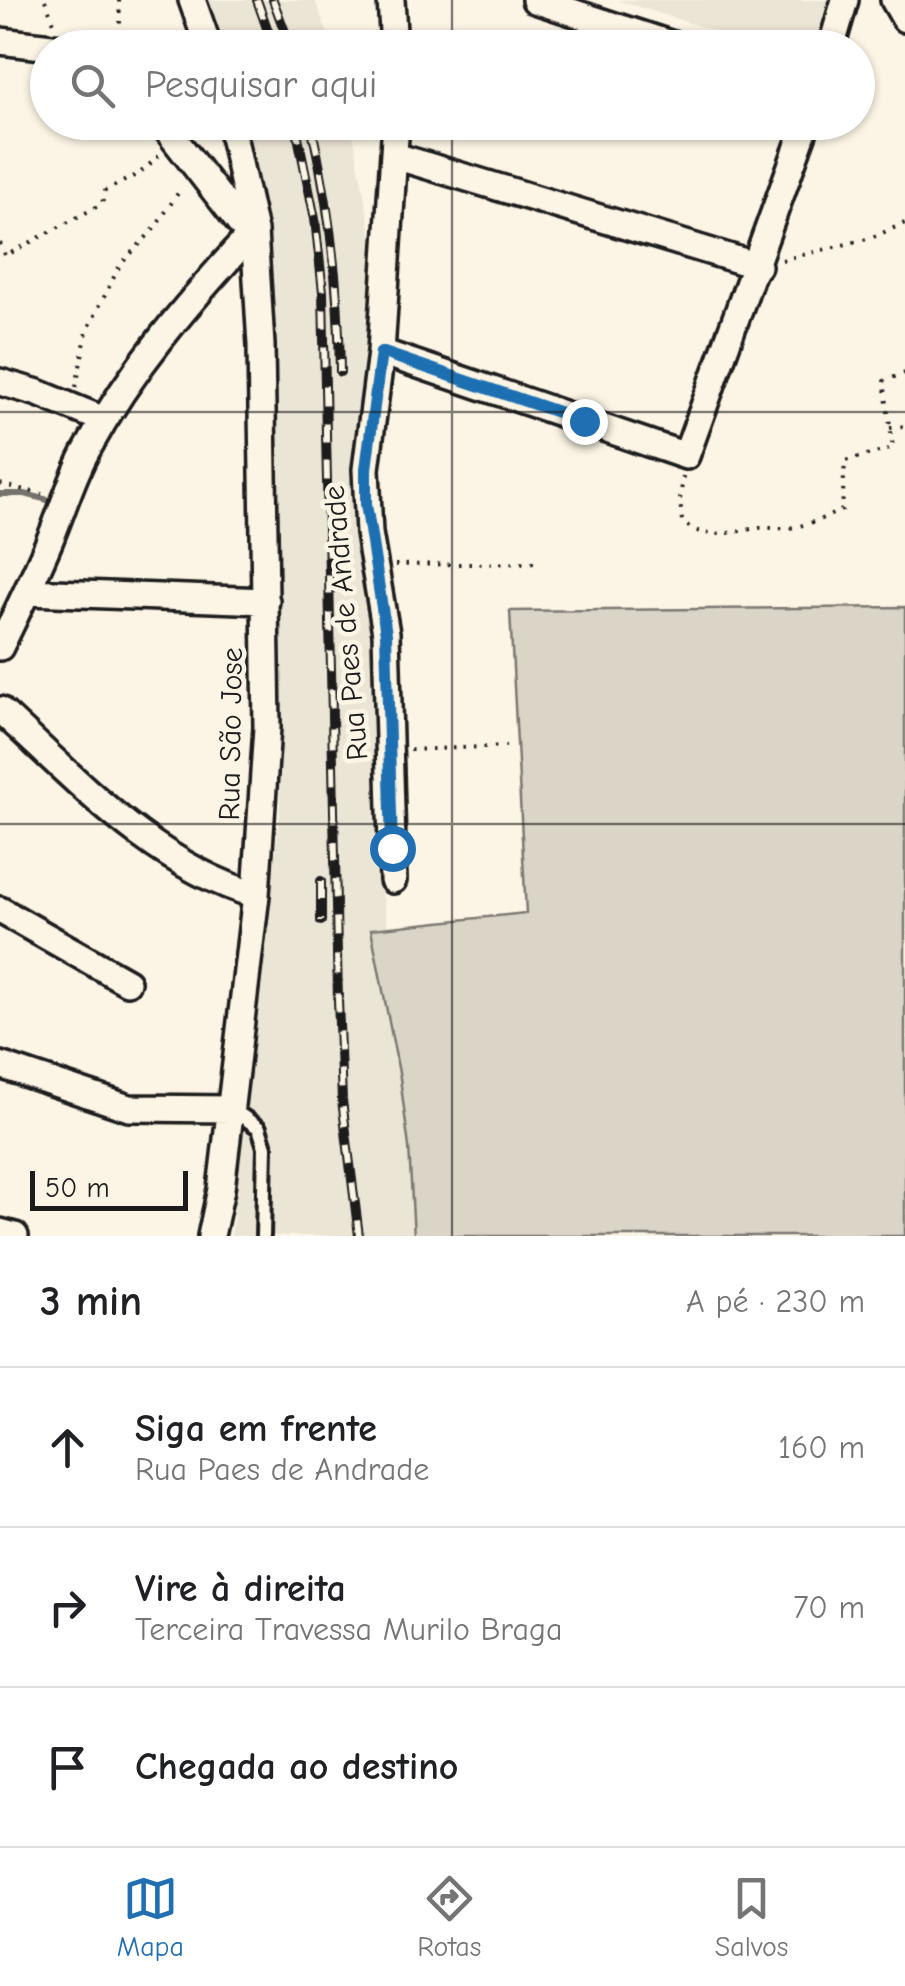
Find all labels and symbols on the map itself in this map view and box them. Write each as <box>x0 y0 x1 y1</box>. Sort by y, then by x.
route end <box>562 399 608 445</box>
street label: Rua Paes de Andrade <box>317 484 375 762</box>
street label: Rua São Jose <box>212 647 250 821</box>
route start <box>370 826 416 872</box>
scale bar <box>30 1166 188 1210</box>

